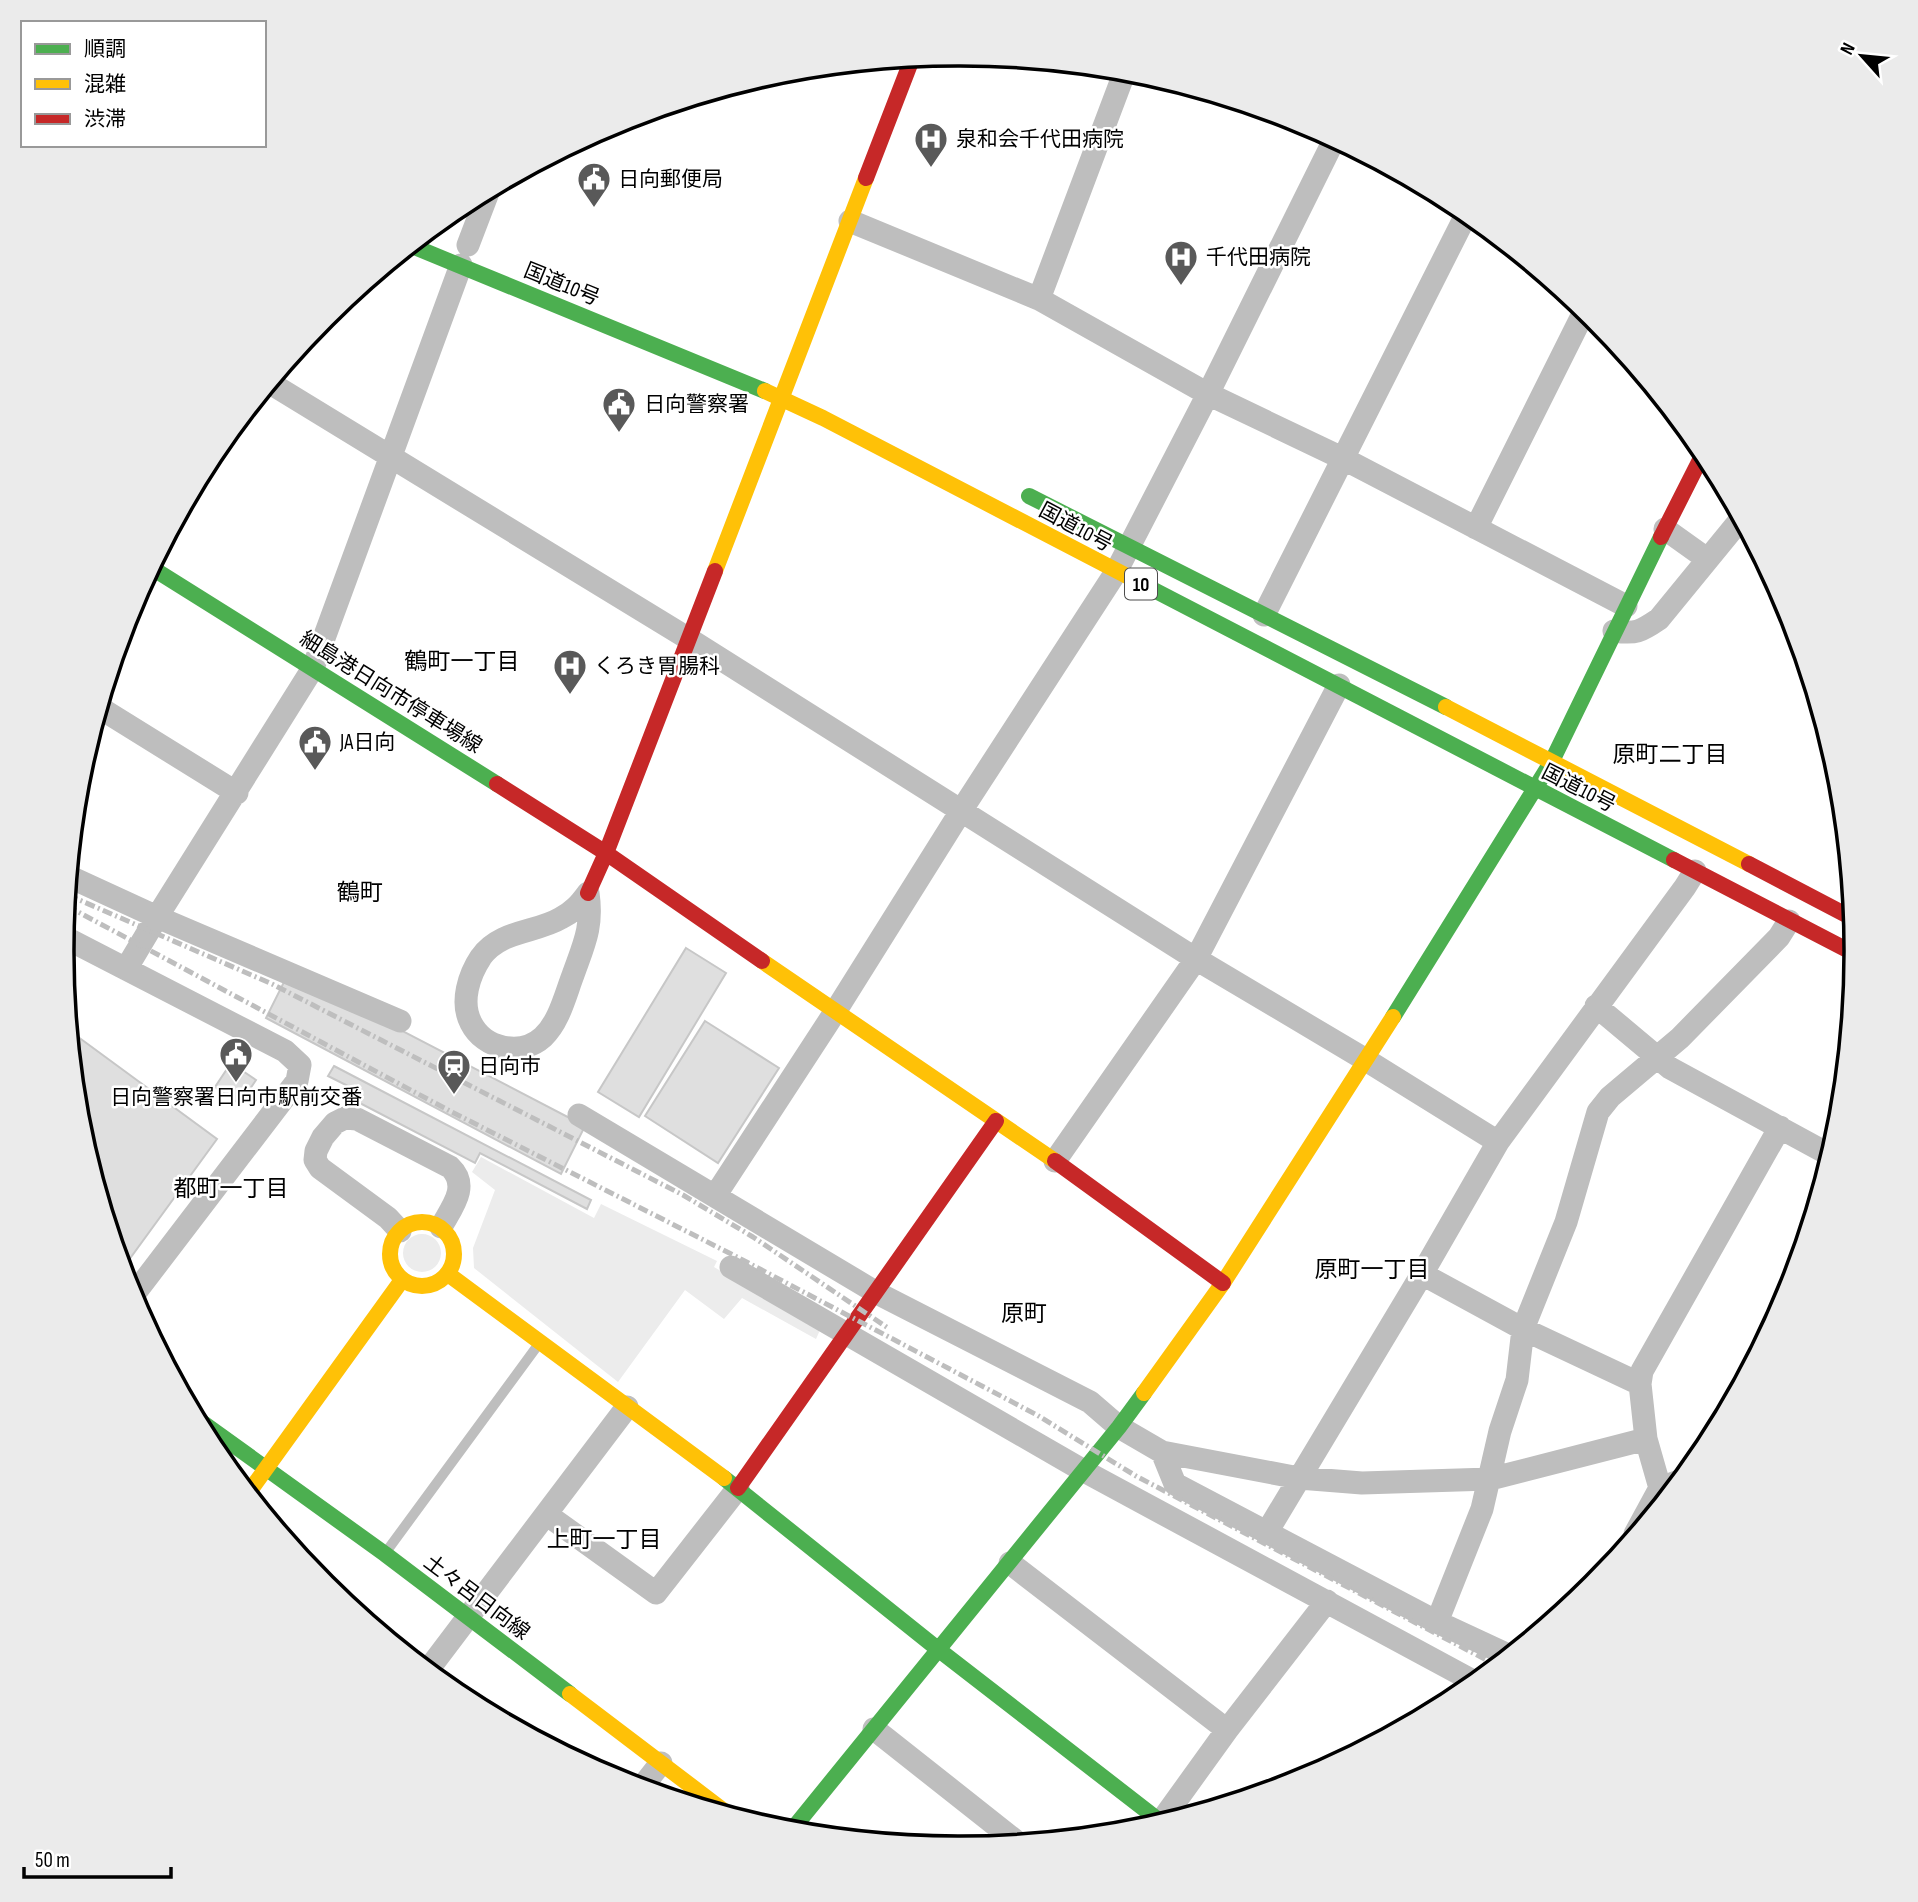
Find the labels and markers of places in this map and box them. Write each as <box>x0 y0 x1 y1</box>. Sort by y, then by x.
hospital icon: 泉和会千代田病院 <box>912 120 950 169</box>
place label: 泉和会千代田病院 <box>956 127 1124 152</box>
public building icon: 日向郵便局 <box>575 160 613 209</box>
place label: 日向郵便局 <box>618 167 723 192</box>
hospital icon: 千代田病院 <box>1162 238 1200 287</box>
place label: 千代田病院 <box>1206 245 1311 270</box>
public building icon: 日向警察署 <box>600 385 638 434</box>
place label: 日向警察署 <box>644 392 749 417</box>
hospital icon: くろき胃腸科 <box>551 647 589 696</box>
place label: くろき胃腸科 <box>594 654 720 679</box>
public building icon: JA日向 <box>296 723 334 772</box>
place label: JA日向 <box>339 730 395 755</box>
public building icon: 日向警察署日向市駅前交番 <box>217 1035 255 1084</box>
station icon: 日向市 <box>435 1047 473 1096</box>
place label: 日向市 <box>478 1054 541 1079</box>
place label: 日向警察署日向市駅前交番 <box>110 1085 362 1110</box>

